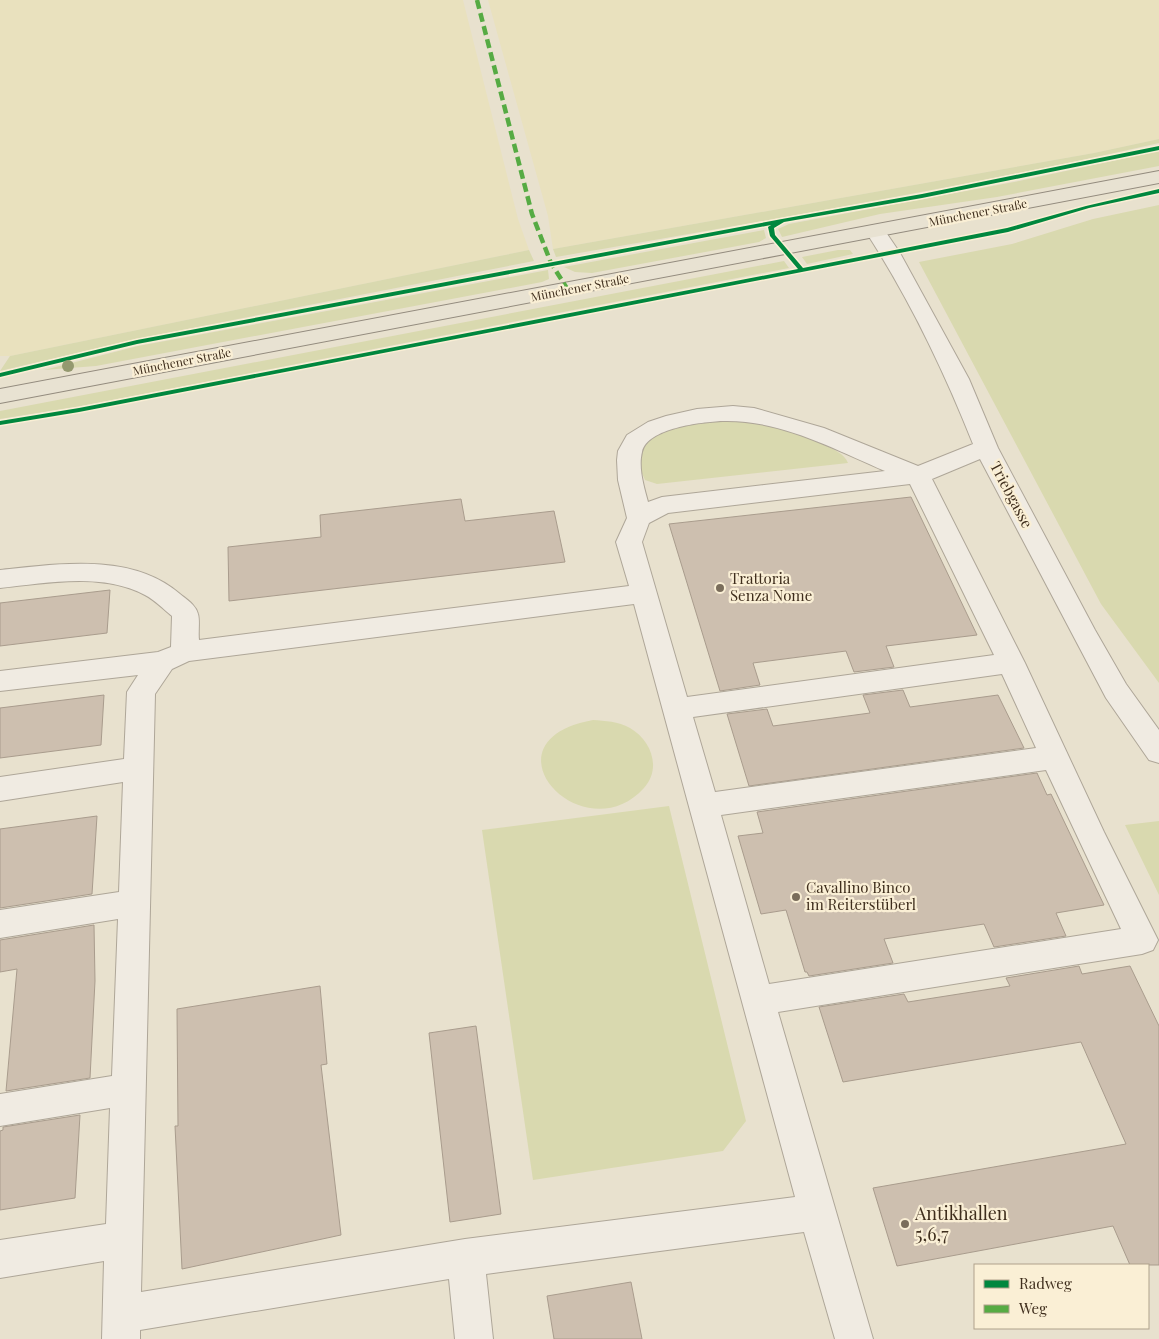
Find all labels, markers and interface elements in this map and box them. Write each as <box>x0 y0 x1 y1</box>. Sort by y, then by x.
street label: Münchener Straße <box>927 195 1028 229</box>
street label: Münchener Straße <box>529 270 630 304</box>
street label: Münchener Straße <box>131 344 232 378</box>
street label: Triebgasse <box>986 458 1038 531</box>
place label: Trattoria Senza Nome <box>730 568 812 605</box>
marker: Trattoria Senza Nome <box>714 582 726 594</box>
place label: Cavallino Binco im Reiterstüberl <box>806 877 916 914</box>
marker: Cavallino Binco im Reiterstüberl <box>790 891 802 903</box>
place label: Antikhallen 5,6,7 <box>914 1201 1008 1246</box>
marker: Antikhallen 5,6,7 <box>899 1218 911 1230</box>
legend <box>974 1264 1149 1329</box>
text: Radweg <box>1019 1273 1072 1293</box>
text: Weg <box>1018 1298 1047 1318</box>

